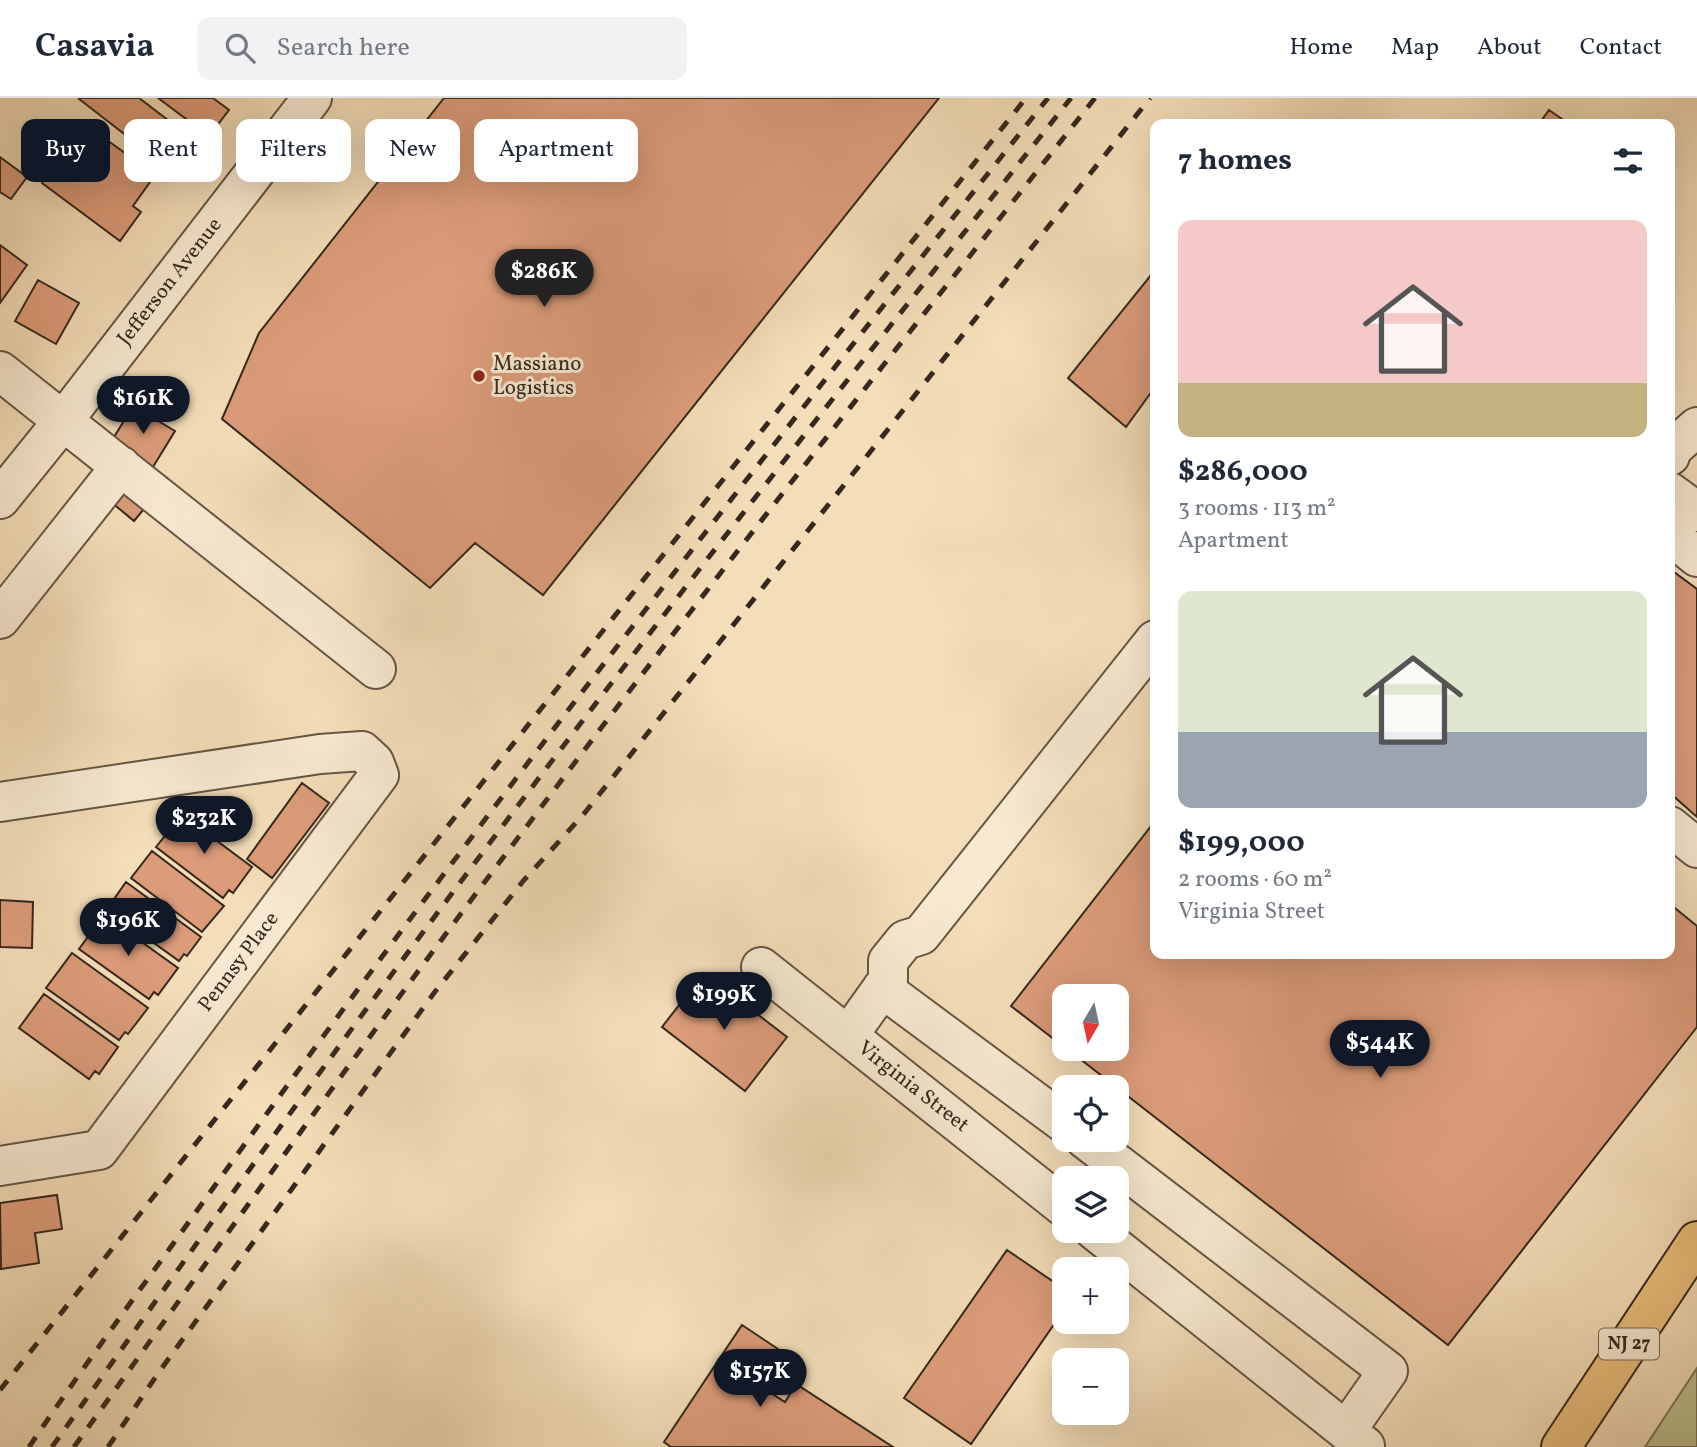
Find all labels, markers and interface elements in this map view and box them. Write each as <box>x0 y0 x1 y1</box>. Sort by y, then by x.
search box <box>197 17 687 80</box>
text: Casavia <box>35 25 155 71</box>
icon: search <box>221 29 259 67</box>
text: Search here <box>277 30 410 66</box>
text: Home <box>1289 31 1353 65</box>
text: Map <box>1391 31 1439 65</box>
text: About <box>1477 31 1542 65</box>
text: Contact <box>1580 31 1662 65</box>
chip: Buy <box>21 119 110 182</box>
chip: Rent <box>124 119 222 182</box>
chip: Filters <box>236 119 351 182</box>
chip: New <box>365 119 460 182</box>
chip: Apartment <box>474 119 638 182</box>
text: 7 homes <box>1178 140 1292 182</box>
icon: filters <box>1609 142 1647 180</box>
street label: Jefferson Avenue <box>111 212 229 352</box>
pin: $286K <box>495 250 593 309</box>
text: $286K <box>511 256 577 288</box>
icon: home <box>1350 266 1476 392</box>
place label: Massiano Logistics <box>493 350 581 403</box>
marker: Massiano Logistics <box>471 368 487 384</box>
pin: $161K <box>94 376 192 436</box>
text: $161K <box>113 383 173 415</box>
text: $286,000 <box>1178 451 1308 493</box>
text: 3 rooms · 113 m² <box>1178 493 1336 525</box>
text: Apartment <box>1178 525 1289 557</box>
icon: home <box>1350 637 1476 763</box>
pin: $232K <box>155 796 253 856</box>
text: $232K <box>172 803 236 835</box>
text: $199,000 <box>1178 822 1305 864</box>
text: 2 rooms · 60 m² <box>1178 864 1332 896</box>
text: Virginia Street <box>1178 896 1325 928</box>
pin: $196K <box>79 898 177 958</box>
text: $196K <box>96 905 160 937</box>
street label: Pennsy Place <box>192 906 286 1018</box>
pin: $199K <box>675 972 773 1032</box>
text: $199K <box>692 979 756 1011</box>
north arrow <box>1052 984 1129 1060</box>
map controls <box>1052 984 1129 1425</box>
pin: $544K <box>1331 1020 1429 1080</box>
text: $544K <box>1346 1027 1414 1059</box>
street label: Virginia Street <box>851 1034 975 1140</box>
button: locate <box>1052 1075 1129 1152</box>
button: layers <box>1052 1166 1129 1243</box>
button: + <box>1052 1257 1129 1334</box>
road number: NJ 27 <box>1599 1328 1659 1360</box>
button: − <box>1052 1348 1129 1425</box>
pin: $157K <box>711 1350 809 1409</box>
text: $157K <box>730 1356 790 1388</box>

